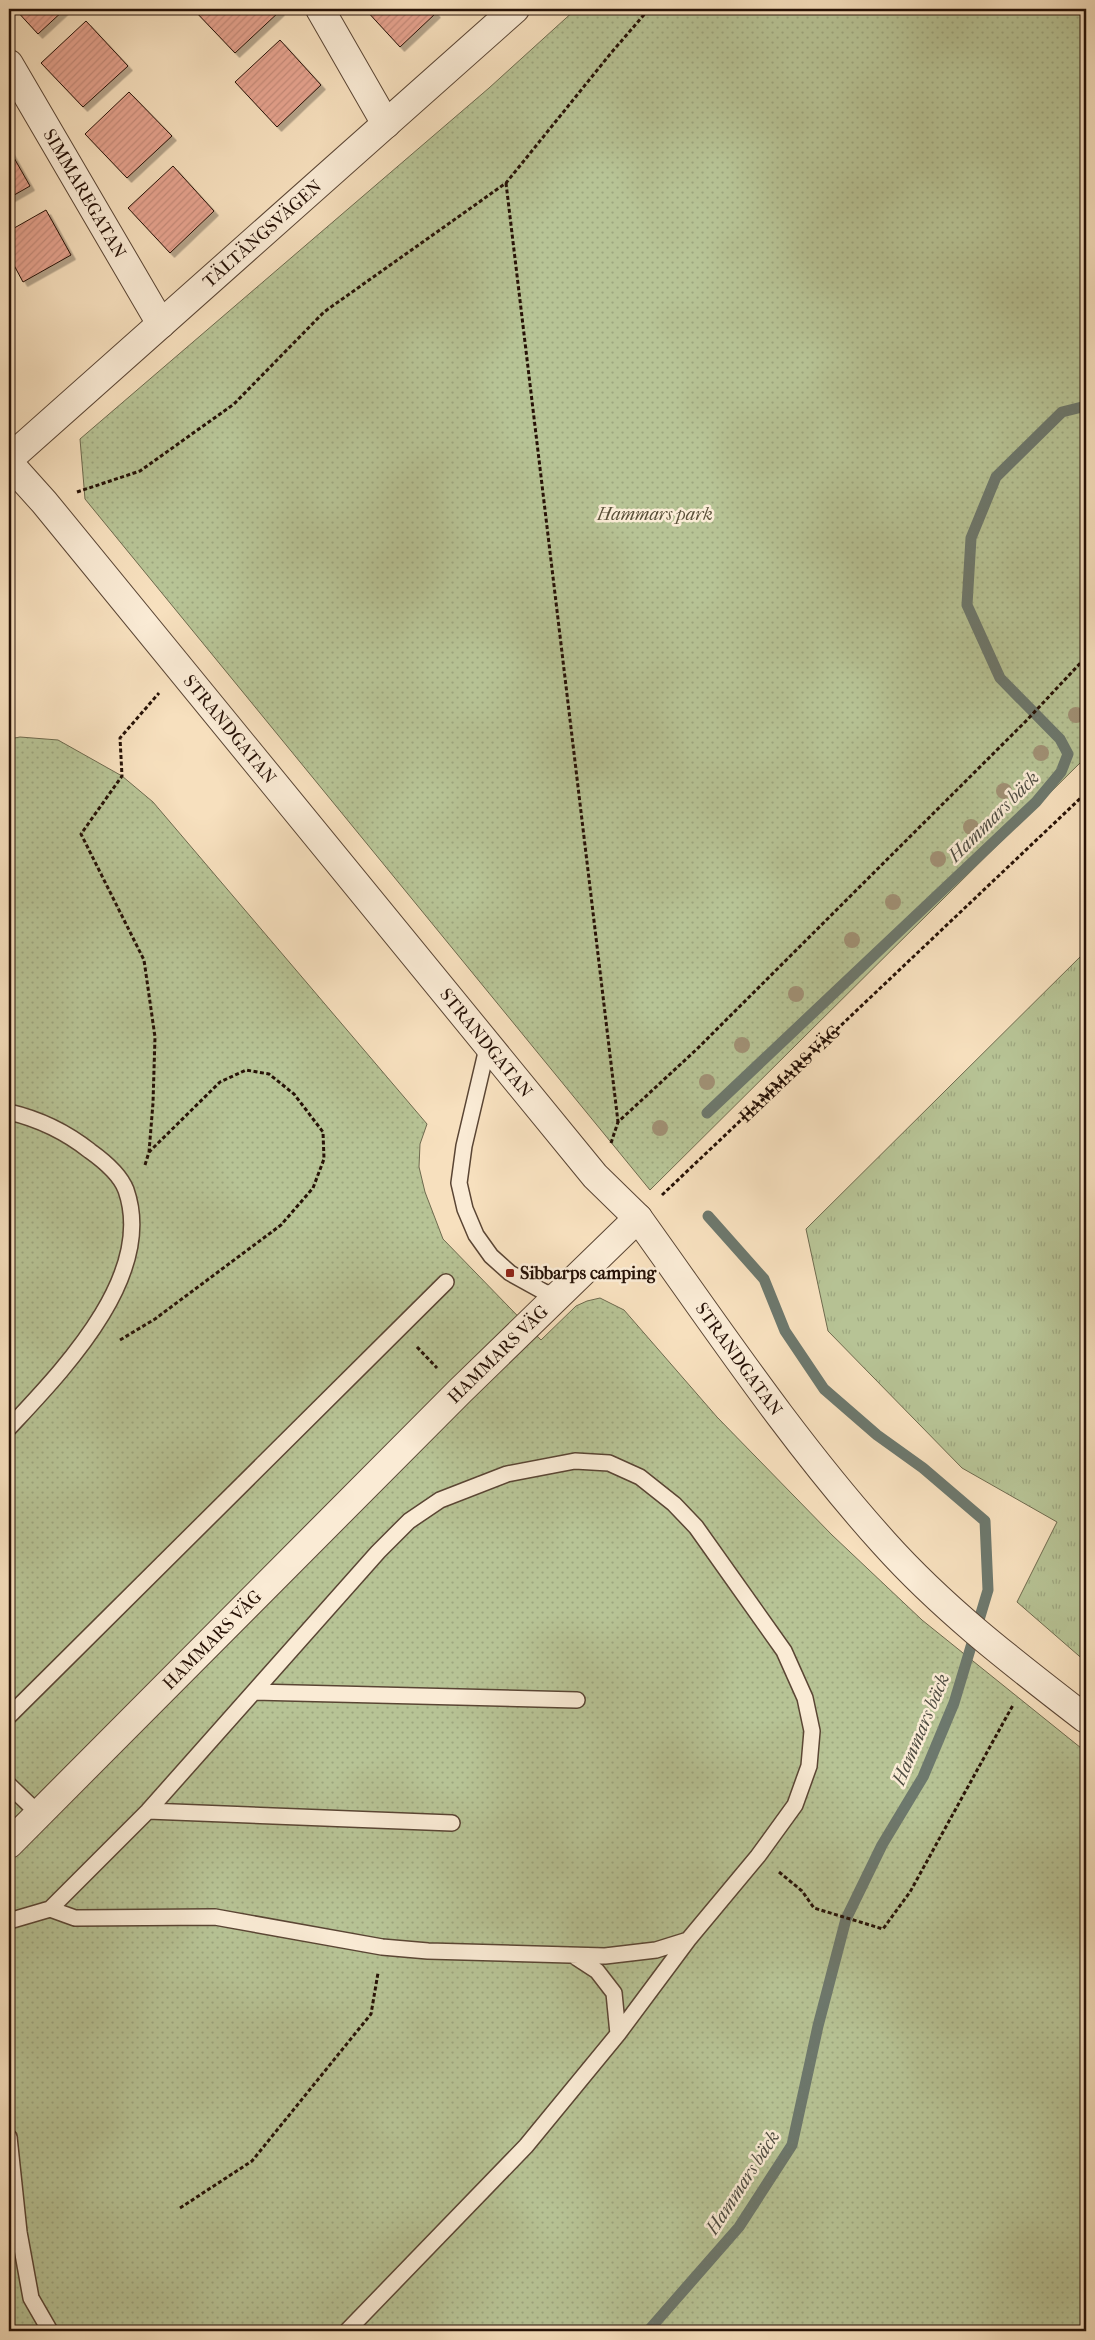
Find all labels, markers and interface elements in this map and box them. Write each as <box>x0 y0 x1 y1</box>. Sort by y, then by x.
street label: SIMMAREGATAN <box>38 125 130 262</box>
street label: TÄLTÄNGSVÄGEN <box>199 176 327 292</box>
park label: Hammars park <box>596 504 713 525</box>
street label: STRANDGATAN <box>179 671 280 789</box>
water label: Hammars bäck <box>943 767 1044 867</box>
street label: STRANDGATAN <box>435 984 537 1102</box>
street label: HAMMARS VÄG <box>735 1021 845 1127</box>
place label: Sibbarps camping <box>520 1263 658 1284</box>
marker: Sibbarps camping <box>504 1267 516 1279</box>
street label: STRANDGATAN <box>691 1299 787 1420</box>
street label: HAMMARS VÄG <box>444 1301 553 1408</box>
street label: HAMMARS VÄG <box>159 1586 267 1694</box>
water label: Hammars bäck <box>887 1670 954 1789</box>
water label: Hammars bäck <box>701 2127 784 2239</box>

